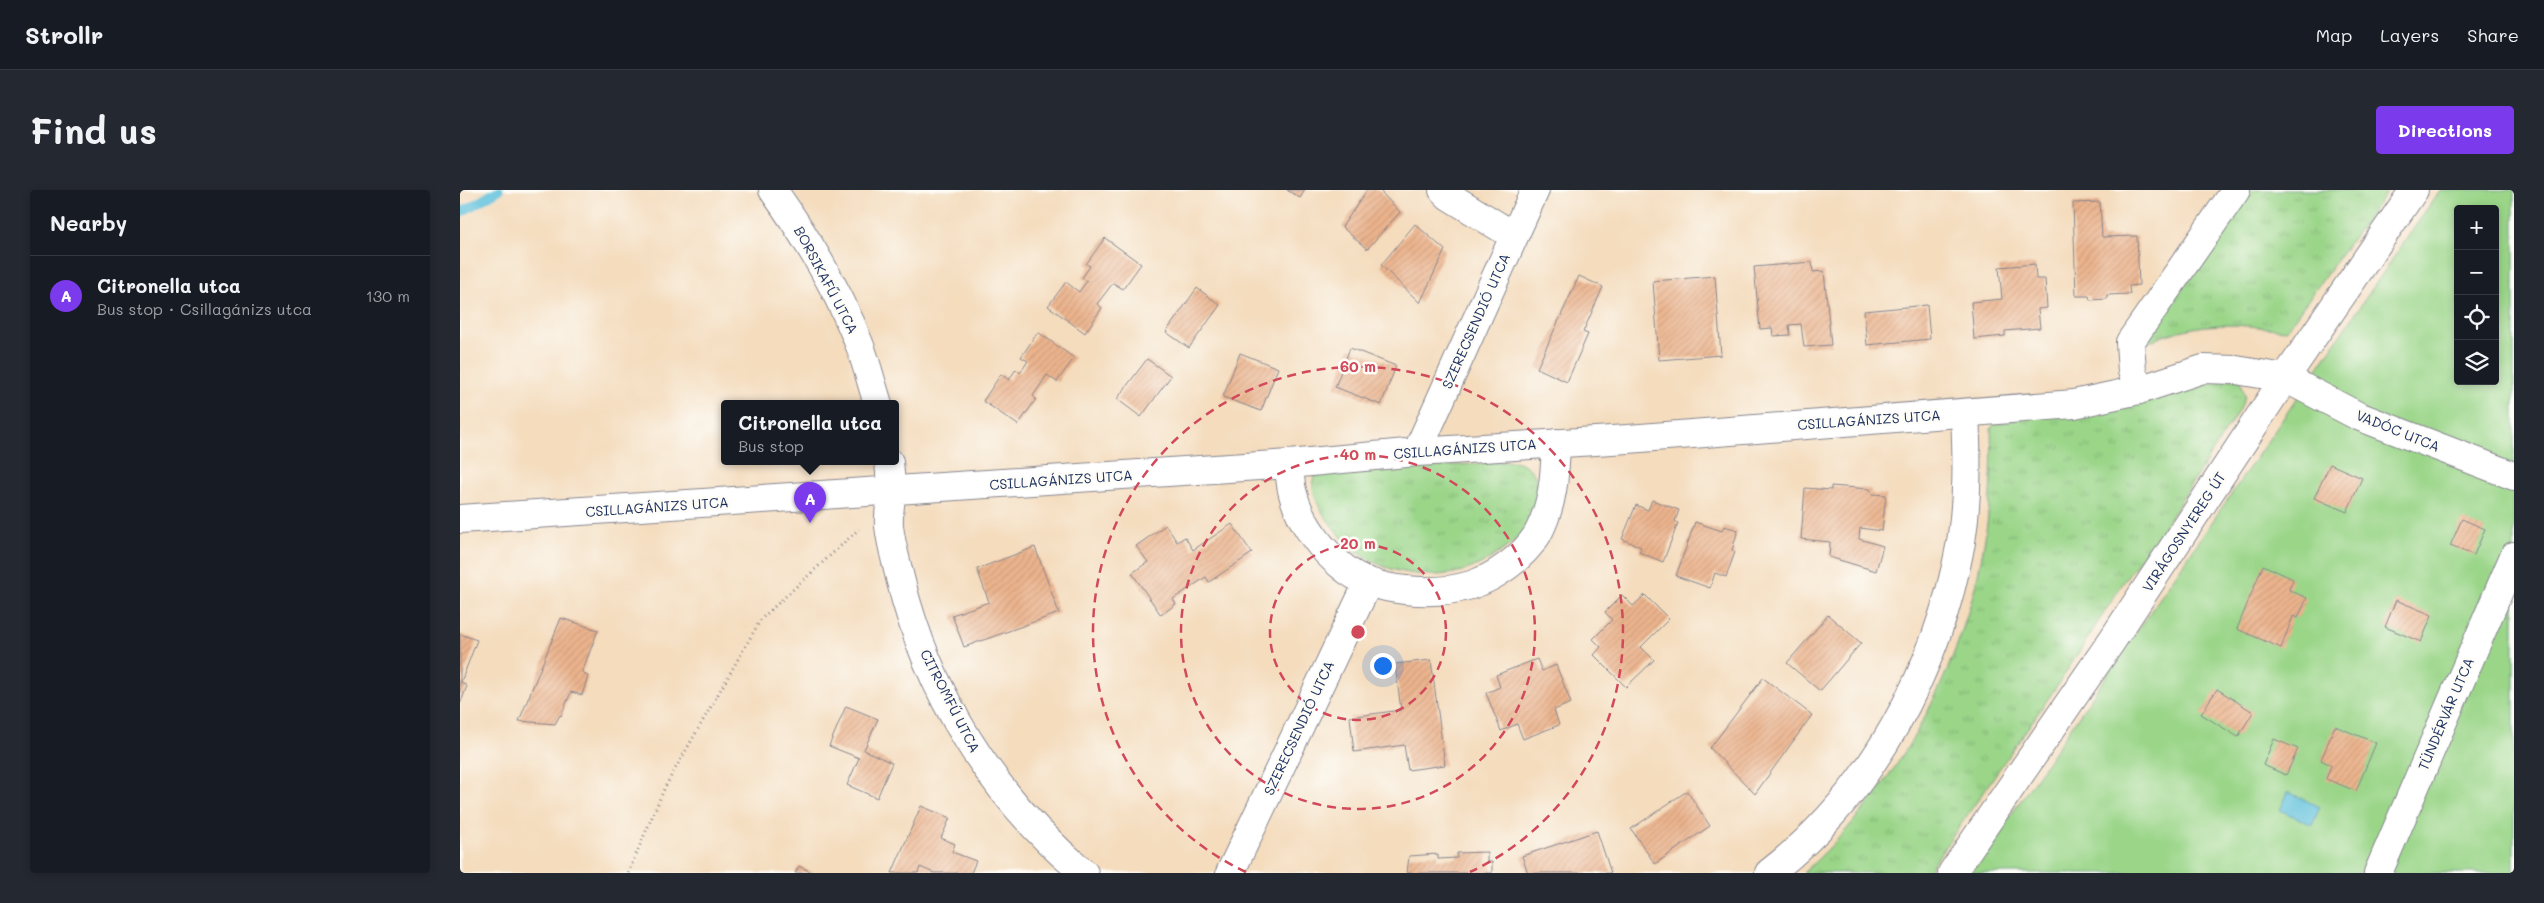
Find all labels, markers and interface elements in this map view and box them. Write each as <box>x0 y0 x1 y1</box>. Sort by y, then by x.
text: Strollr <box>25 19 103 50</box>
text: Map <box>2316 23 2352 47</box>
text: Layers <box>2380 23 2439 47</box>
text: Share <box>2467 23 2519 47</box>
button: Directions <box>2376 106 2514 154</box>
text: Find us <box>30 107 157 153</box>
map controls <box>2454 205 2499 385</box>
button: + <box>2454 205 2499 250</box>
text: Nearby <box>50 209 127 236</box>
street label: BORSIKAFŰ UTCA <box>790 223 863 337</box>
street label: SZERECSENDIÓ UTCA <box>1437 250 1514 392</box>
button: − <box>2454 250 2499 295</box>
text: Citronella utca <box>97 273 241 298</box>
text: A <box>60 285 72 306</box>
text: 130 m <box>366 285 410 306</box>
button: locate <box>2454 295 2499 340</box>
text: Bus stop · Csillagánizs utca <box>97 298 312 319</box>
button: layers <box>2454 340 2499 385</box>
text: 60 m <box>1340 356 1376 376</box>
popup <box>721 400 899 465</box>
street label: CSILLAGÁNIZS UTCA <box>1797 405 1941 434</box>
street label: VADÓC UTCA <box>2354 405 2443 456</box>
text: Citronella utca <box>738 410 882 435</box>
street label: CSILLAGÁNIZS UTCA <box>1393 434 1537 463</box>
text: Bus stop <box>738 435 804 456</box>
text: 40 m <box>1340 444 1376 464</box>
street label: CSILLAGÁNIZS UTCA <box>989 465 1133 494</box>
street label: VIRÁGOSNYEREG ÚT <box>2138 468 2230 595</box>
pin: A <box>794 482 826 523</box>
street label: CSILLAGÁNIZS UTCA <box>585 492 729 521</box>
text: 20 m <box>1340 533 1376 553</box>
centre of rings <box>1349 623 1367 641</box>
street label: CITROMFŰ UTCA <box>916 646 985 756</box>
your location <box>1370 653 1396 679</box>
street label: TÜNDÉRVÁR UTCA <box>2413 654 2478 773</box>
street label: SZERECSENDIÓ UTCA <box>1259 657 1338 798</box>

